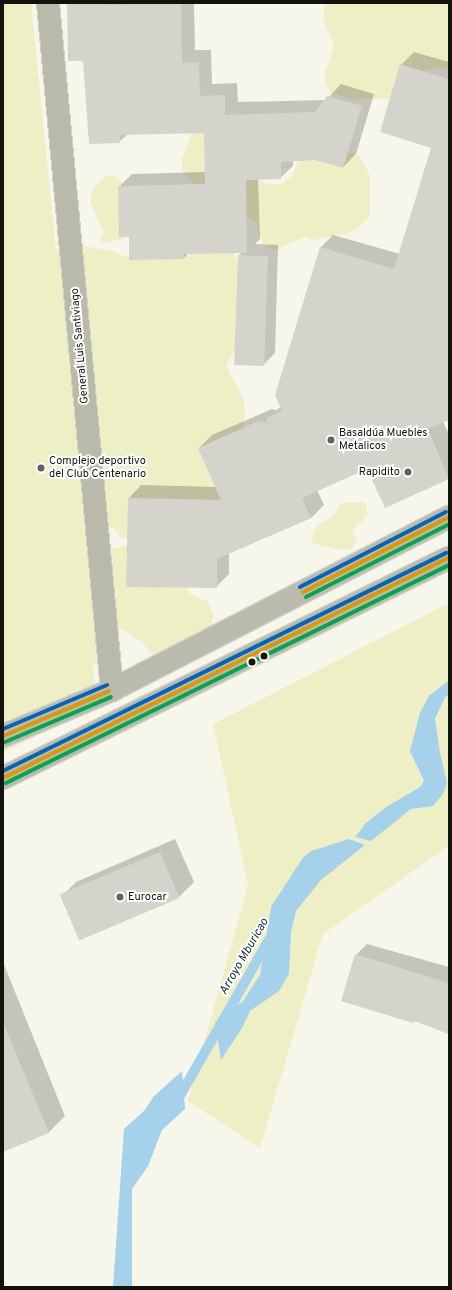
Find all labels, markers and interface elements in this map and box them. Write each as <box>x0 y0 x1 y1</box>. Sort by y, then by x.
street label: General Luis Santiviago <box>68 288 92 404</box>
place label: Basaldúa Muebles Metalicos <box>339 427 427 453</box>
marker: Basaldúa Muebles Metalicos <box>326 435 336 445</box>
place label: Complejo deportivo del Club Centenario <box>49 455 146 481</box>
marker: Complejo deportivo del Club Centenario <box>36 463 46 473</box>
place label: Rapidito <box>359 465 400 479</box>
marker: Rapidito <box>403 467 413 477</box>
unlabelled marker <box>259 651 269 661</box>
unlabelled marker <box>247 657 257 667</box>
place label: Eurocar <box>128 890 167 904</box>
marker: Eurocar <box>115 892 125 902</box>
water label: Arroyo Mburicao <box>217 916 273 998</box>

